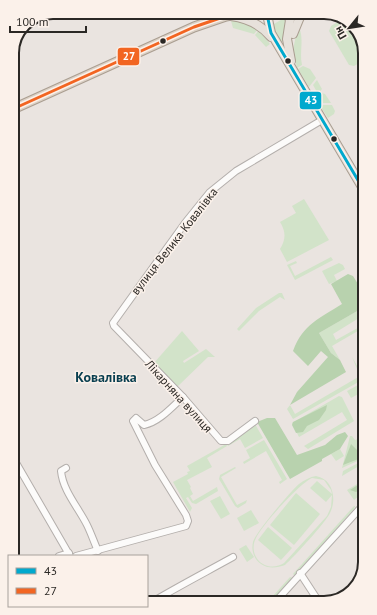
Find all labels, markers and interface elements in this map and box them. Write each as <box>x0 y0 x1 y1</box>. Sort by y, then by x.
scale bar <box>10 8 86 34</box>
north arrow <box>329 8 369 48</box>
text: 100 m <box>16 14 49 29</box>
text: Пн <box>331 24 350 42</box>
unlabelled marker <box>158 36 168 46</box>
line badge: 27 <box>117 47 140 66</box>
text: 27 <box>123 49 135 63</box>
unlabelled marker <box>283 56 293 66</box>
line badge: 43 <box>299 91 322 110</box>
text: 43 <box>305 93 317 107</box>
unlabelled marker <box>329 134 339 144</box>
street label: вулиця Велика Ковалівка <box>128 184 220 297</box>
street label: Лікарняна вулиця <box>142 356 216 436</box>
district label: Ковалівка <box>75 368 137 386</box>
legend <box>8 555 148 607</box>
text: 43 <box>44 563 57 578</box>
text: 27 <box>44 583 57 598</box>

